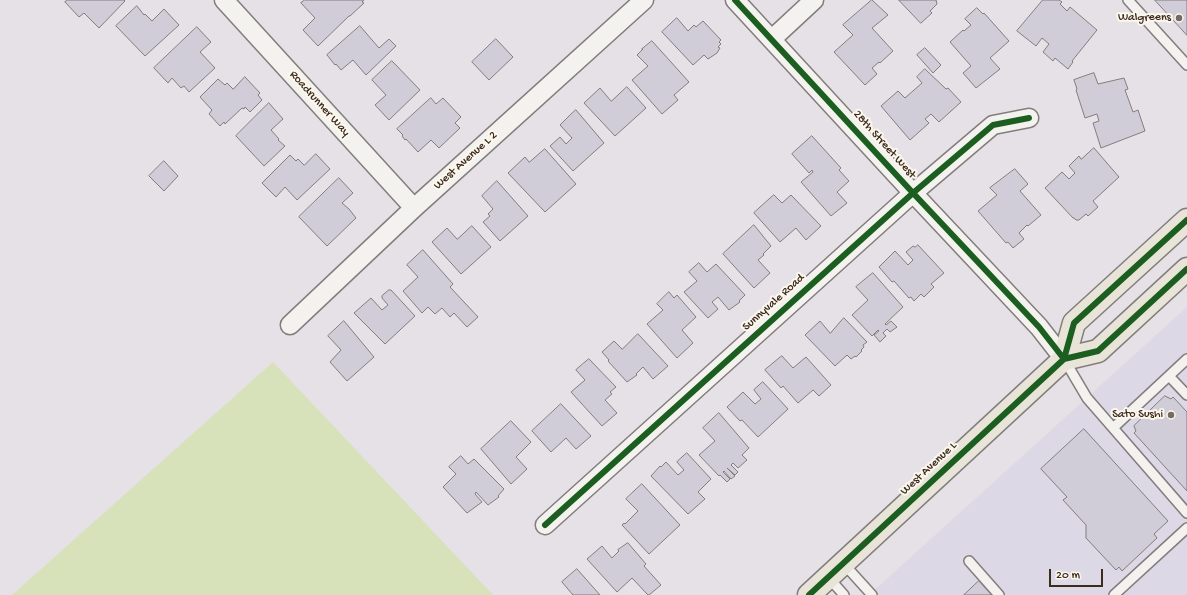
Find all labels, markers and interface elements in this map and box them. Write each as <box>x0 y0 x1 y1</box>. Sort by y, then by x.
place label: Walgreens <box>1118 11 1171 25</box>
marker: Walgreens <box>1174 13 1184 23</box>
street label: Roadrunner Way <box>286 68 352 140</box>
street label: 28th Street West <box>849 108 919 182</box>
street label: West Avenue L 2 <box>431 129 501 193</box>
street label: Sunnyvale Road <box>740 271 808 335</box>
place label: Sato Sushi <box>1112 408 1163 422</box>
marker: Sato Sushi <box>1166 410 1176 420</box>
street label: West Avenue L <box>898 439 960 499</box>
scale bar <box>1051 561 1105 587</box>
text: 20 m <box>1056 569 1080 583</box>

